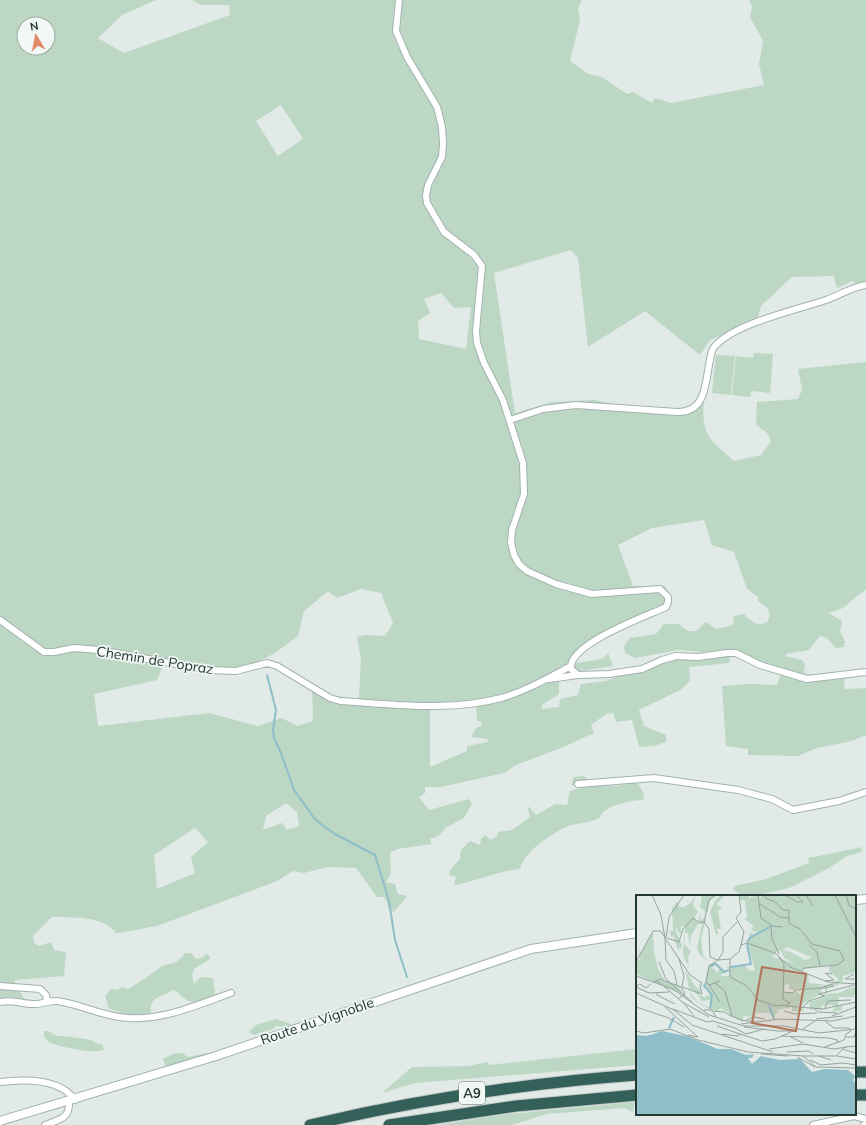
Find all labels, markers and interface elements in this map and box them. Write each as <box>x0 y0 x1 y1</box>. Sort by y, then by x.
north arrow <box>16 16 56 56</box>
text: N <box>29 19 40 34</box>
street label: Chemin de Popraz <box>95 642 215 678</box>
inset map <box>636 895 856 1115</box>
street label: Route du Vignoble <box>258 993 376 1049</box>
road number: A9 <box>459 1082 485 1104</box>

